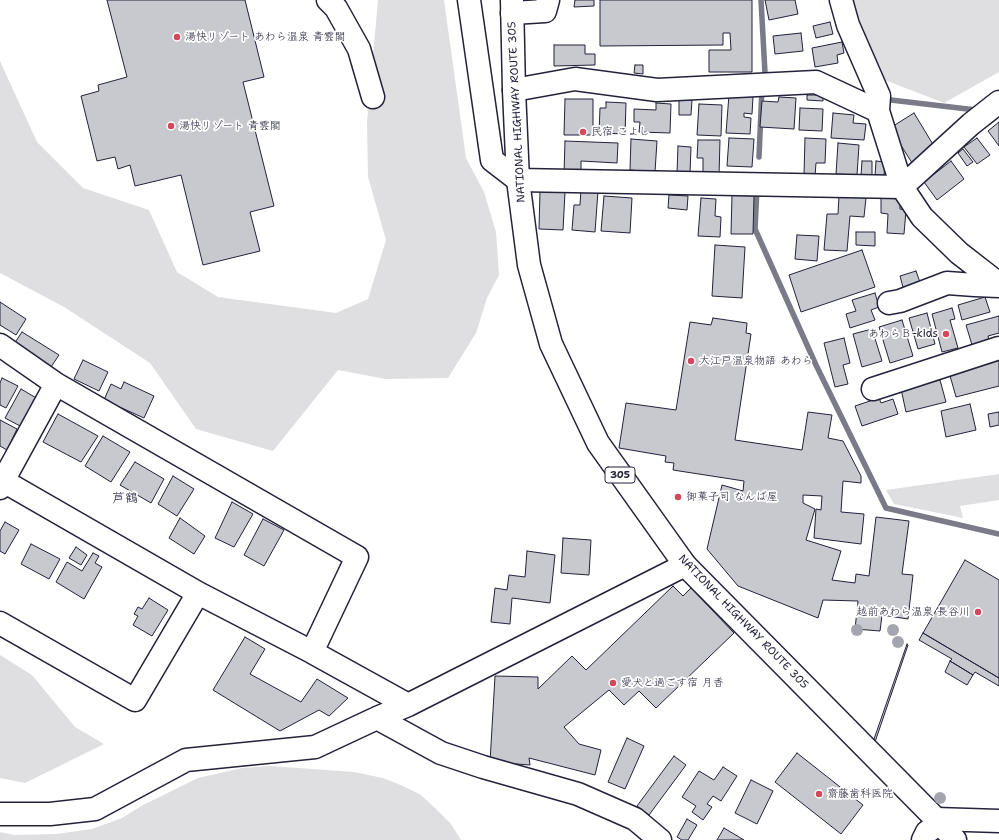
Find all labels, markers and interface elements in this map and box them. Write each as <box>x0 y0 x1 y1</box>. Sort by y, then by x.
street label: NATIONAL HIGHWAY ROUTE 305 <box>506 21 528 203</box>
place label: 湯快リゾート あわら温泉 青雲閣 <box>185 30 346 44</box>
marker: 湯快リゾート あわら温泉 青雲閣 <box>172 32 182 42</box>
place label: 湯快リゾート 青雲閣 <box>179 119 281 133</box>
marker: 湯快リゾート 青雲閣 <box>166 121 176 131</box>
place label: 民宿 こよし <box>591 125 650 139</box>
marker: 民宿 こよし <box>578 127 588 137</box>
place label: あわらＢ-kids <box>868 327 938 341</box>
marker: あわらＢ-kids <box>941 329 951 339</box>
place label: 大江戸温泉物語 あわら <box>699 354 813 368</box>
marker: 大江戸温泉物語 あわら <box>686 356 696 366</box>
road number: 305 <box>605 467 635 483</box>
place label: 御菓子司 なんば屋 <box>686 490 778 504</box>
district label: 芦鶴 <box>112 491 138 507</box>
marker: 御菓子司 なんば屋 <box>673 492 683 502</box>
street label: NATIONAL HIGHWAY ROUTE 305 <box>675 552 811 692</box>
place label: 越前あわら温泉 長谷川 <box>856 605 970 619</box>
marker: 越前あわら温泉 長谷川 <box>973 607 983 617</box>
place label: 愛犬と過ごす宿 月香 <box>621 676 724 690</box>
marker: 愛犬と過ごす宿 月香 <box>608 678 618 688</box>
place label: 齋藤歯科医院 <box>827 787 893 801</box>
marker: 齋藤歯科医院 <box>814 789 824 799</box>

